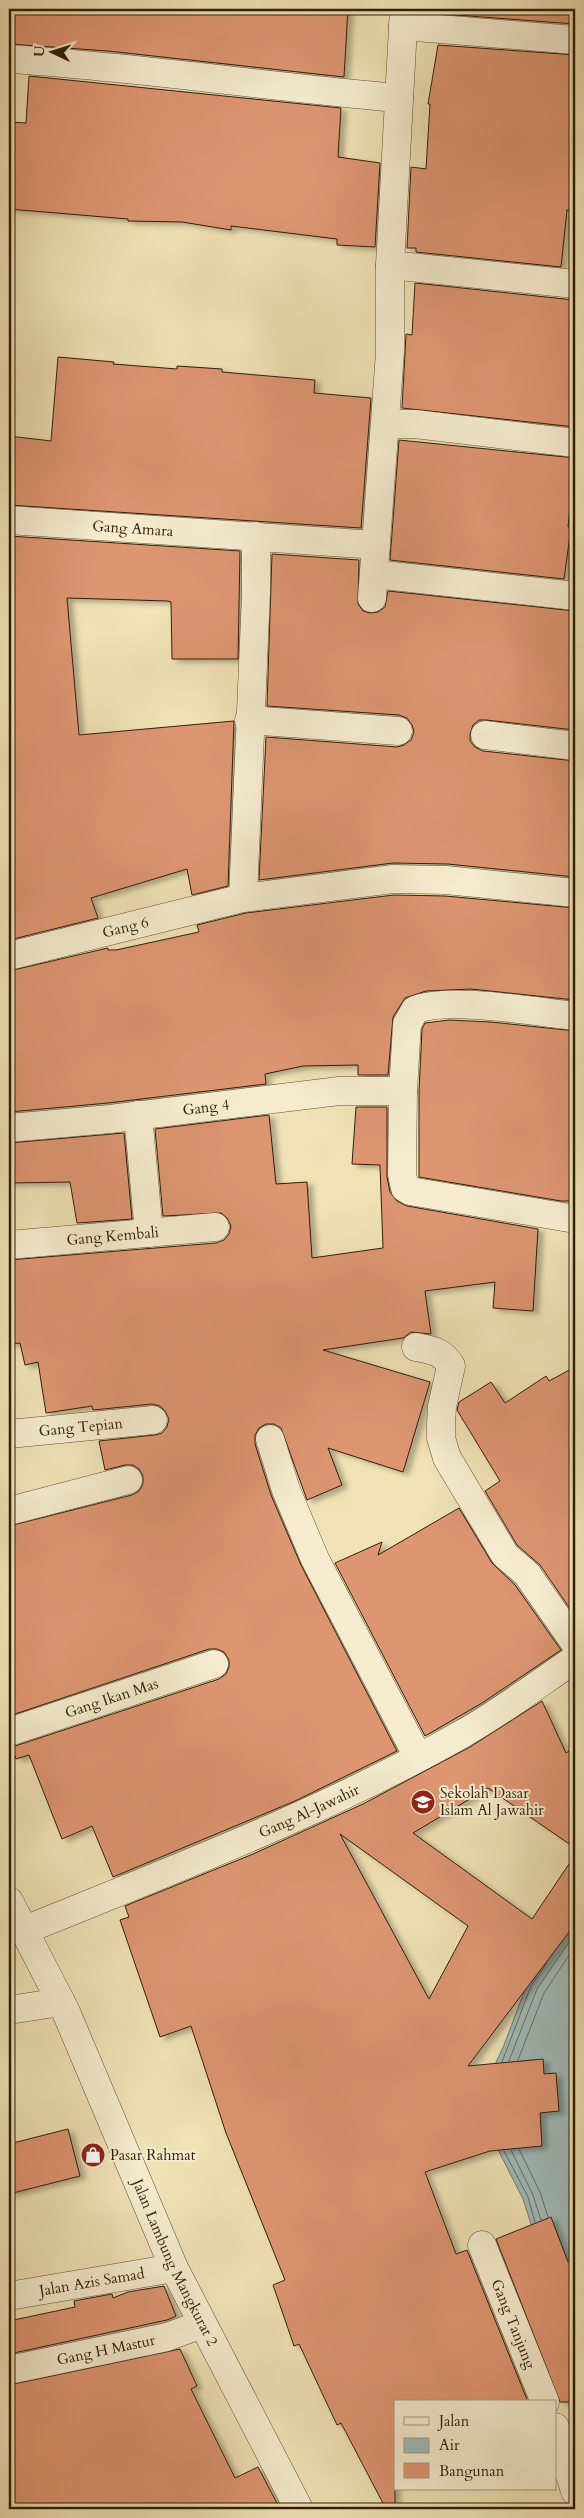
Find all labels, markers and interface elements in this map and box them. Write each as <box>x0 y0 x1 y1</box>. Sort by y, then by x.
north arrow <box>28 28 78 78</box>
text: U <box>30 44 49 57</box>
street label: Gang Amara <box>92 516 174 541</box>
street label: Gang 6 <box>100 912 151 942</box>
street label: Gang 4 <box>181 1094 231 1120</box>
street label: Gang Kembali <box>66 1222 160 1250</box>
street label: Gang Tepian <box>38 1413 124 1441</box>
street label: Gang Ikan Mas <box>62 1673 161 1723</box>
street label: Gang Al-Jawahir <box>256 1779 363 1843</box>
place label: Sekolah Dasar Islam Al Jawahir <box>440 1783 544 1820</box>
school or university icon: Sekolah Dasar Islam Al Jawahir <box>410 1789 436 1815</box>
shop icon: Pasar Rahmat <box>80 2142 106 2168</box>
place label: Pasar Rahmat <box>110 2145 196 2165</box>
street label: Jalan Lambung Mangkurat 2 <box>127 2174 223 2350</box>
street label: Jalan Azis Samad <box>36 2263 146 2301</box>
street label: Gang Tanjung <box>487 2276 541 2372</box>
street label: Gang H Mastur <box>55 2330 157 2370</box>
legend <box>394 2400 556 2490</box>
text: Jalan <box>437 2411 470 2431</box>
text: Air <box>439 2435 460 2455</box>
text: Bangunan <box>439 2461 505 2481</box>

